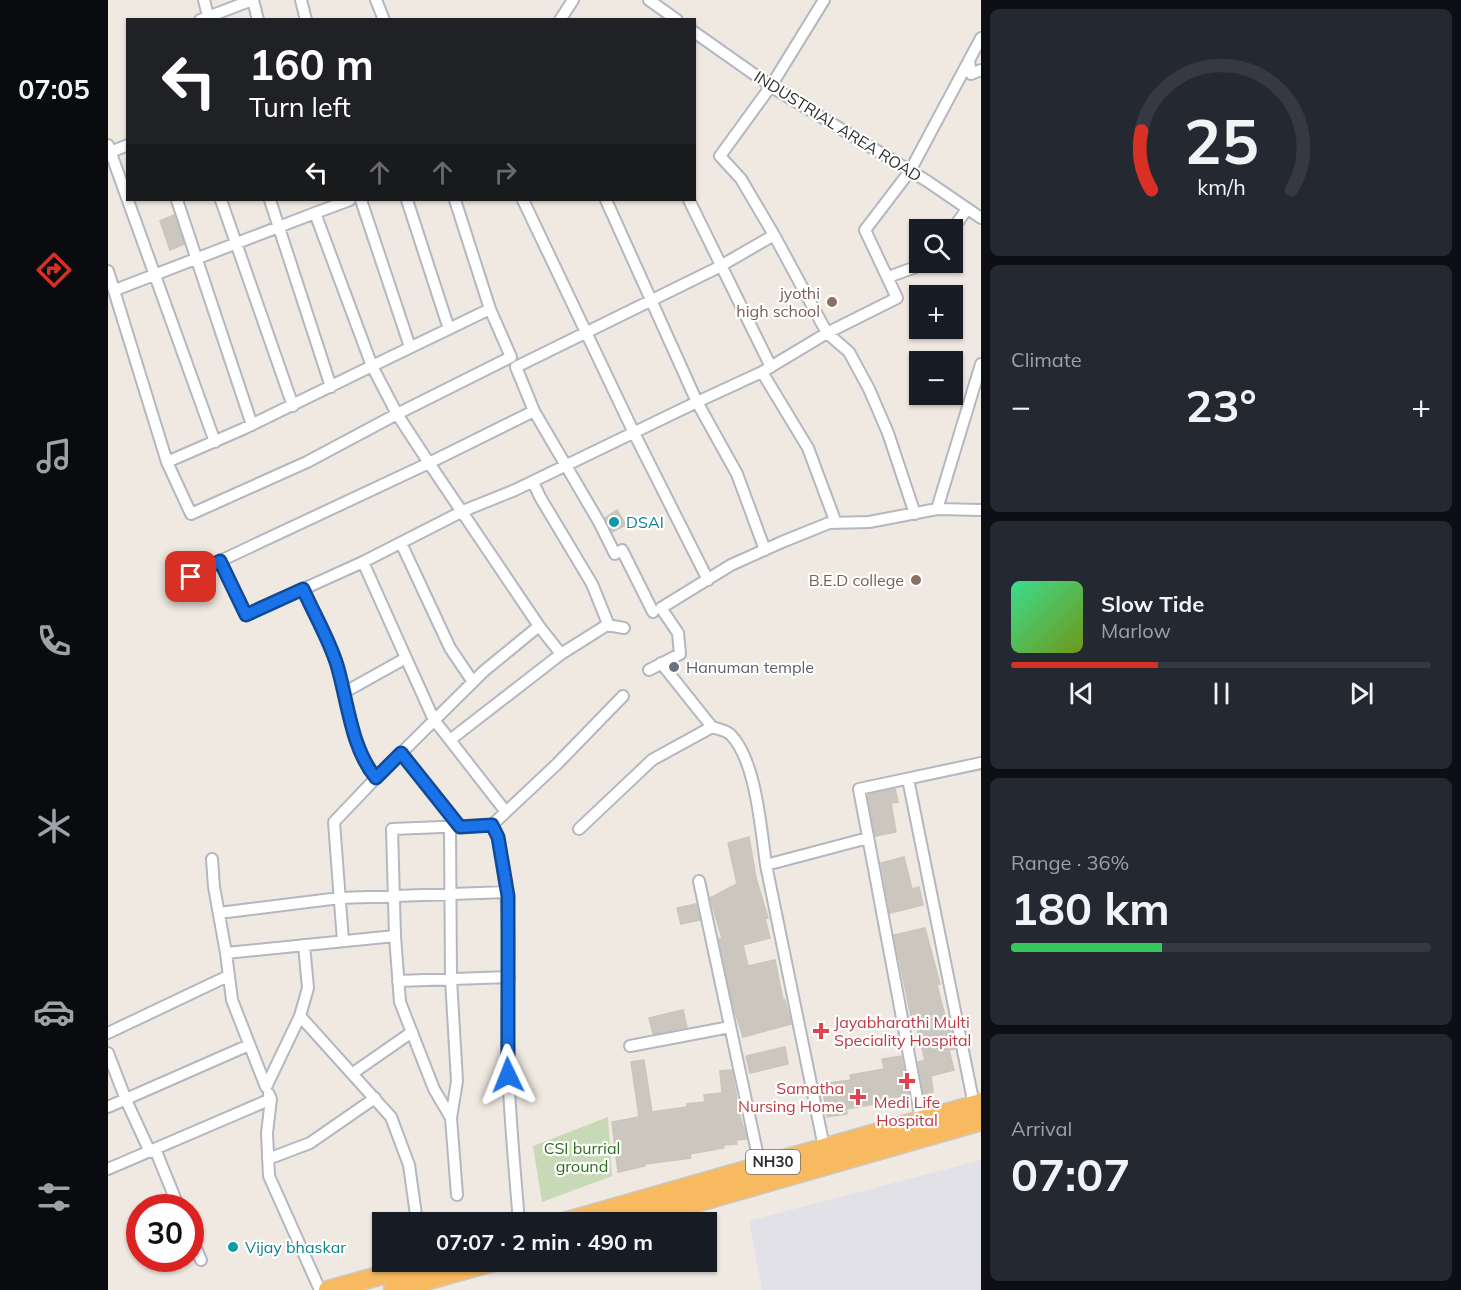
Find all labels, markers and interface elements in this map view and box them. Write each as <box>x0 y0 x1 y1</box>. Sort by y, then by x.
text: 160 m <box>249 38 374 91</box>
icon: left <box>150 42 228 120</box>
street label: INDUSTRIAL AREA ROAD <box>751 66 925 186</box>
text: 07:05 <box>18 72 90 106</box>
text: Turn left <box>249 90 351 124</box>
text: 25 <box>1184 101 1258 180</box>
icon: left <box>300 156 333 189</box>
icon: ahead <box>363 156 396 189</box>
icon: ahead <box>426 156 459 189</box>
icon: right <box>489 156 522 189</box>
text: km/h <box>1197 173 1245 200</box>
map controls <box>909 219 963 405</box>
button: search <box>909 219 963 273</box>
icon: directions <box>33 249 75 291</box>
place label: jyothi high school <box>736 283 820 321</box>
button: + <box>909 285 963 339</box>
marker: jyothi high school <box>825 295 839 309</box>
text: Climate <box>1011 347 1082 372</box>
button: − <box>909 351 963 405</box>
text: 23° <box>1185 377 1257 433</box>
text: − <box>1011 385 1031 426</box>
text: + <box>1411 385 1431 426</box>
icon: music <box>33 435 75 477</box>
place label: DSAI <box>626 512 664 532</box>
marker: DSAI <box>607 515 621 529</box>
pin <box>165 551 216 602</box>
icon: arrive <box>174 560 207 593</box>
place label: B.E.D college <box>809 570 904 590</box>
marker: B.E.D college <box>909 573 923 587</box>
text: Slow Tide <box>1101 590 1204 618</box>
text: Marlow <box>1101 618 1171 643</box>
icon: phone <box>33 620 75 662</box>
place label: Hanuman temple <box>686 657 814 677</box>
marker: Hanuman temple <box>667 660 681 674</box>
icon: previous <box>1065 677 1098 710</box>
icon: pause <box>1205 677 1238 710</box>
icon: next <box>1345 677 1378 710</box>
icon: climate <box>33 805 75 847</box>
text: Range · 36% <box>1011 850 1129 875</box>
text: 180 km <box>1011 880 1170 936</box>
icon: car <box>33 991 75 1033</box>
place label: Jayabharathi Multi Speciality Hospital <box>834 1012 971 1050</box>
marker: Jayabharathi Multi Speciality Hospital <box>812 1022 830 1040</box>
position arrow <box>476 1043 540 1107</box>
marker: Medi Life Hospital <box>898 1072 916 1090</box>
place label: Samatha Nursing Home <box>738 1078 844 1116</box>
marker: Samatha Nursing Home <box>849 1088 867 1106</box>
place label: Medi Life Hospital <box>874 1092 940 1130</box>
text: Arrival <box>1011 1116 1072 1141</box>
park label: CSI burrial ground <box>544 1138 620 1176</box>
text: 07:07 <box>1011 1146 1130 1202</box>
road number: NH30 <box>746 1150 800 1174</box>
icon: filters <box>33 1176 75 1218</box>
speed limit sign: 30 <box>126 1194 204 1272</box>
text: 07:07 · 2 min · 490 m <box>436 1228 653 1256</box>
place label: Vijay bhaskar <box>245 1237 346 1257</box>
marker: Vijay bhaskar <box>226 1240 240 1254</box>

